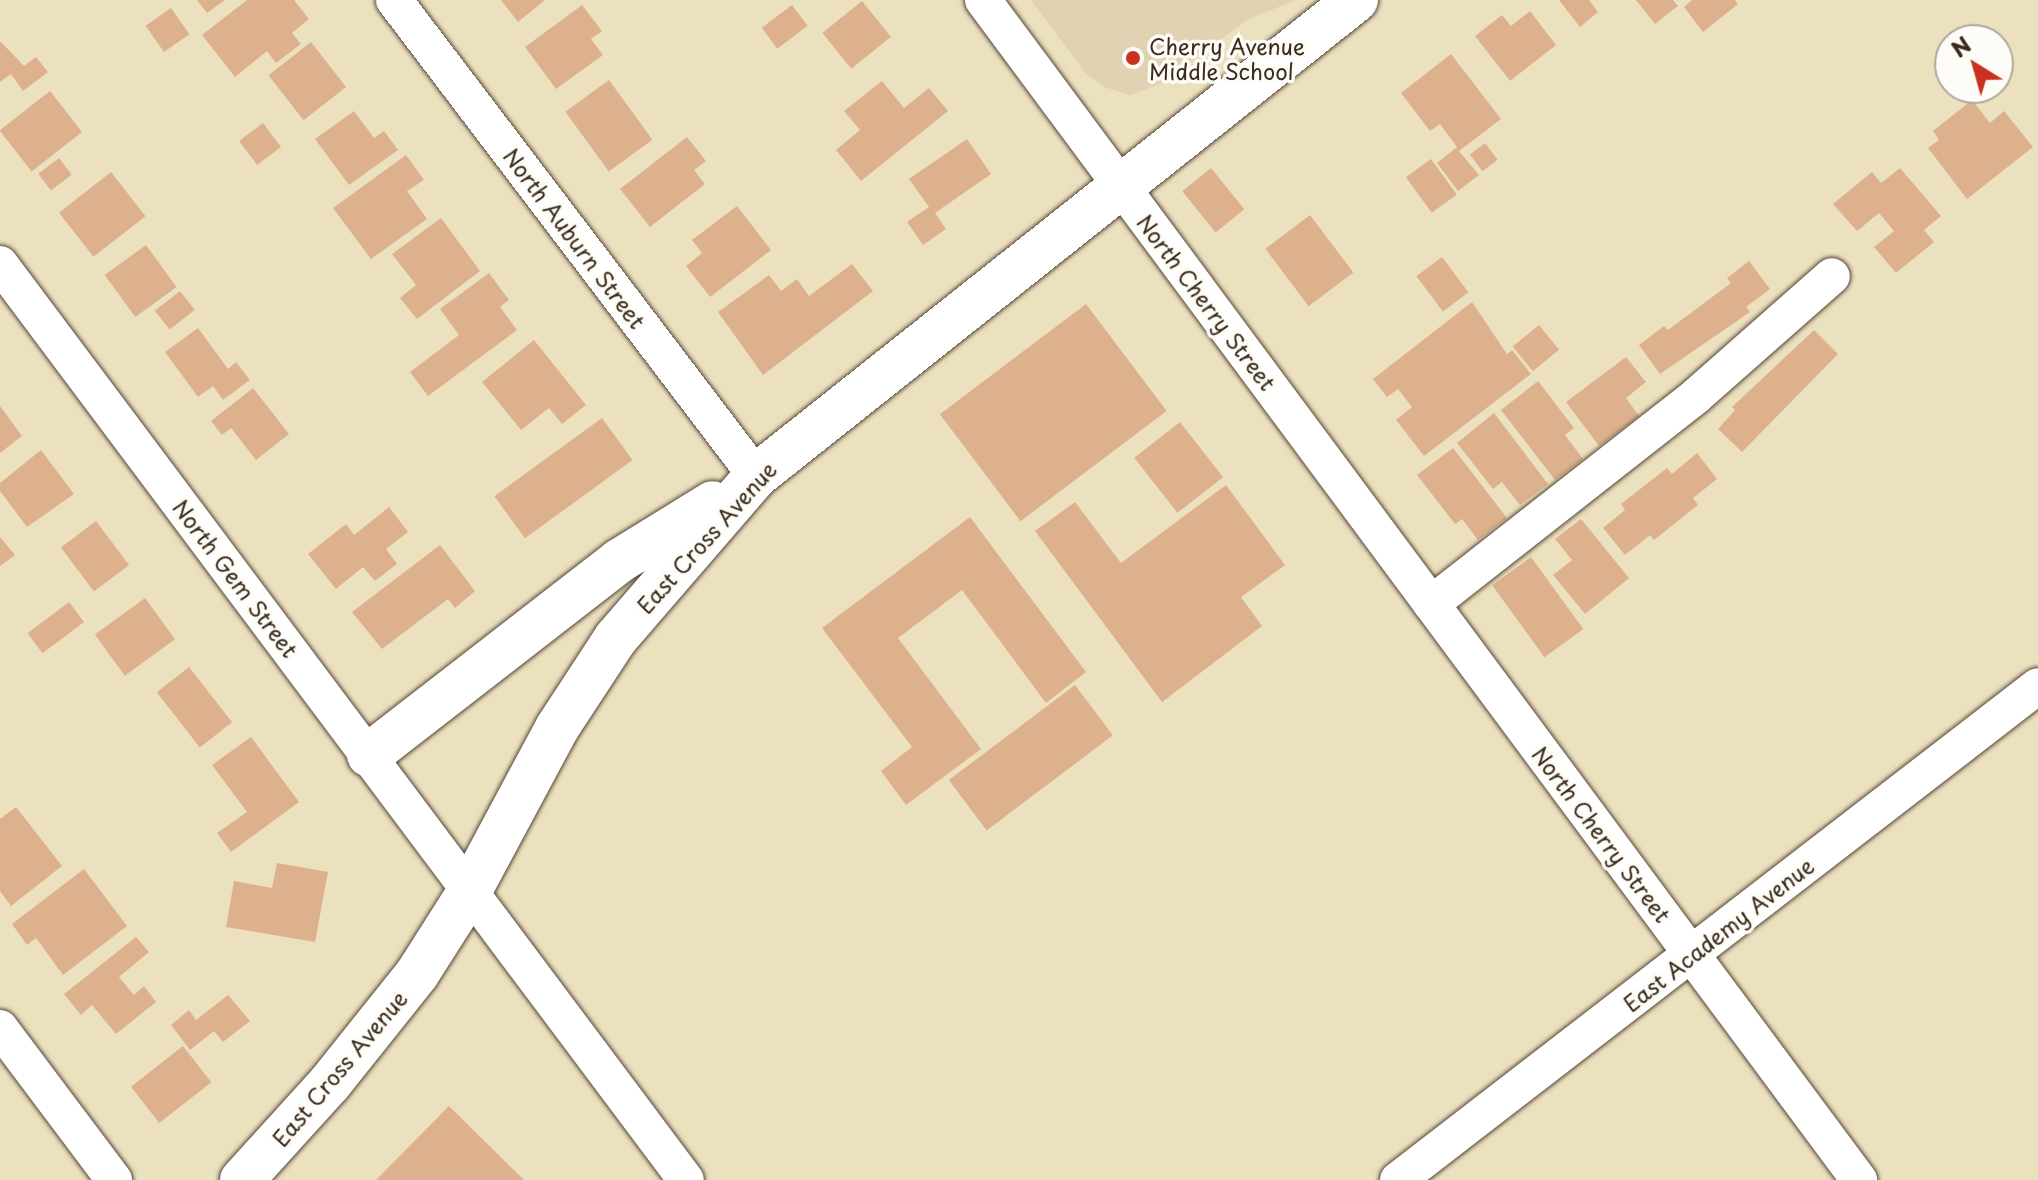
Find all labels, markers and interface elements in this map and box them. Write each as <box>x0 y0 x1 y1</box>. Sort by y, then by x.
north arrow <box>1934 24 2014 104</box>
text: N <box>1944 28 1977 64</box>
place label: Cherry Avenue Middle School <box>1149 32 1305 84</box>
marker: Cherry Avenue Middle School <box>1124 49 1142 67</box>
street label: North Auburn Street <box>498 142 652 334</box>
street label: North Cherry Street <box>1132 208 1282 396</box>
street label: East Cross Avenue <box>631 456 781 618</box>
street label: North Gem Street <box>168 493 304 663</box>
street label: North Cherry Street <box>1527 740 1677 928</box>
street label: East Academy Avenue <box>1618 851 1818 1017</box>
street label: East Cross Avenue <box>267 985 411 1151</box>

